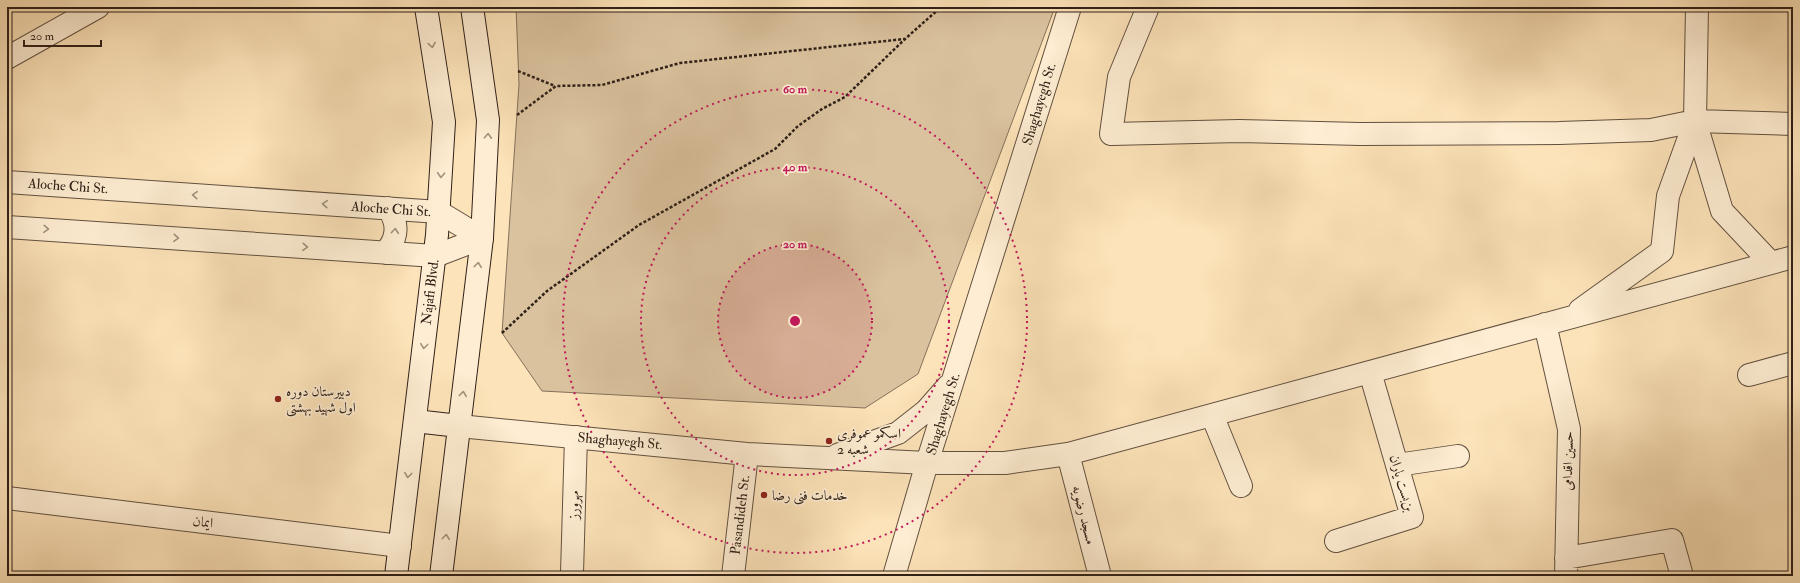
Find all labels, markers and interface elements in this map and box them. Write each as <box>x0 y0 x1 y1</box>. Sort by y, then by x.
scale bar <box>24 22 101 48</box>
text: 20 m <box>30 29 55 44</box>
one-way arrow <box>427 42 436 49</box>
street label: Shaghayegh St. <box>1018 61 1061 147</box>
text: 60 m <box>783 82 808 97</box>
one-way arrow <box>483 133 492 139</box>
text: 40 m <box>782 160 808 175</box>
one-way arrow <box>436 172 445 178</box>
street label: Aloche Chi St. <box>26 175 109 197</box>
one-way arrow <box>192 190 198 199</box>
street label: Aloche Chi St. <box>349 198 432 220</box>
one-way arrow <box>322 200 328 208</box>
one-way arrow <box>43 225 49 234</box>
one-way arrow <box>391 228 400 234</box>
one-way arrow <box>173 234 179 243</box>
text: 20 m <box>783 237 808 252</box>
one-way arrow <box>302 243 308 252</box>
street label: Najafi Blvd. <box>418 258 442 326</box>
one-way arrow <box>474 262 483 268</box>
centre of rings <box>788 314 802 328</box>
one-way arrow <box>420 343 429 349</box>
street label: Shaghayegh St. <box>922 371 965 457</box>
place label: دبیرستان دوره اول شهید بهشتی <box>286 383 356 417</box>
one-way arrow <box>458 391 467 397</box>
marker: دبیرستان دوره اول شهید بهشتی <box>273 394 283 404</box>
place label: اسکمو عموفری شعبه 2 <box>837 425 901 458</box>
street label: Shaghayegh St. <box>577 429 663 454</box>
street label: حسین اقدامی <box>1559 431 1577 491</box>
marker: اسکمو عموفری شعبه 2 <box>824 436 834 446</box>
street label: بن‌بست یاران <box>1386 453 1418 514</box>
one-way arrow <box>404 472 413 478</box>
street label: Pasandideh St. <box>727 474 753 556</box>
street label: مسجد رضویه <box>1068 484 1100 546</box>
place label: خدمات فنی رضا <box>772 487 847 505</box>
street label: مهرورز <box>565 490 584 522</box>
marker: خدمات فنی رضا <box>759 490 769 500</box>
street label: ایمان <box>192 512 214 532</box>
one-way arrow <box>441 534 450 540</box>

